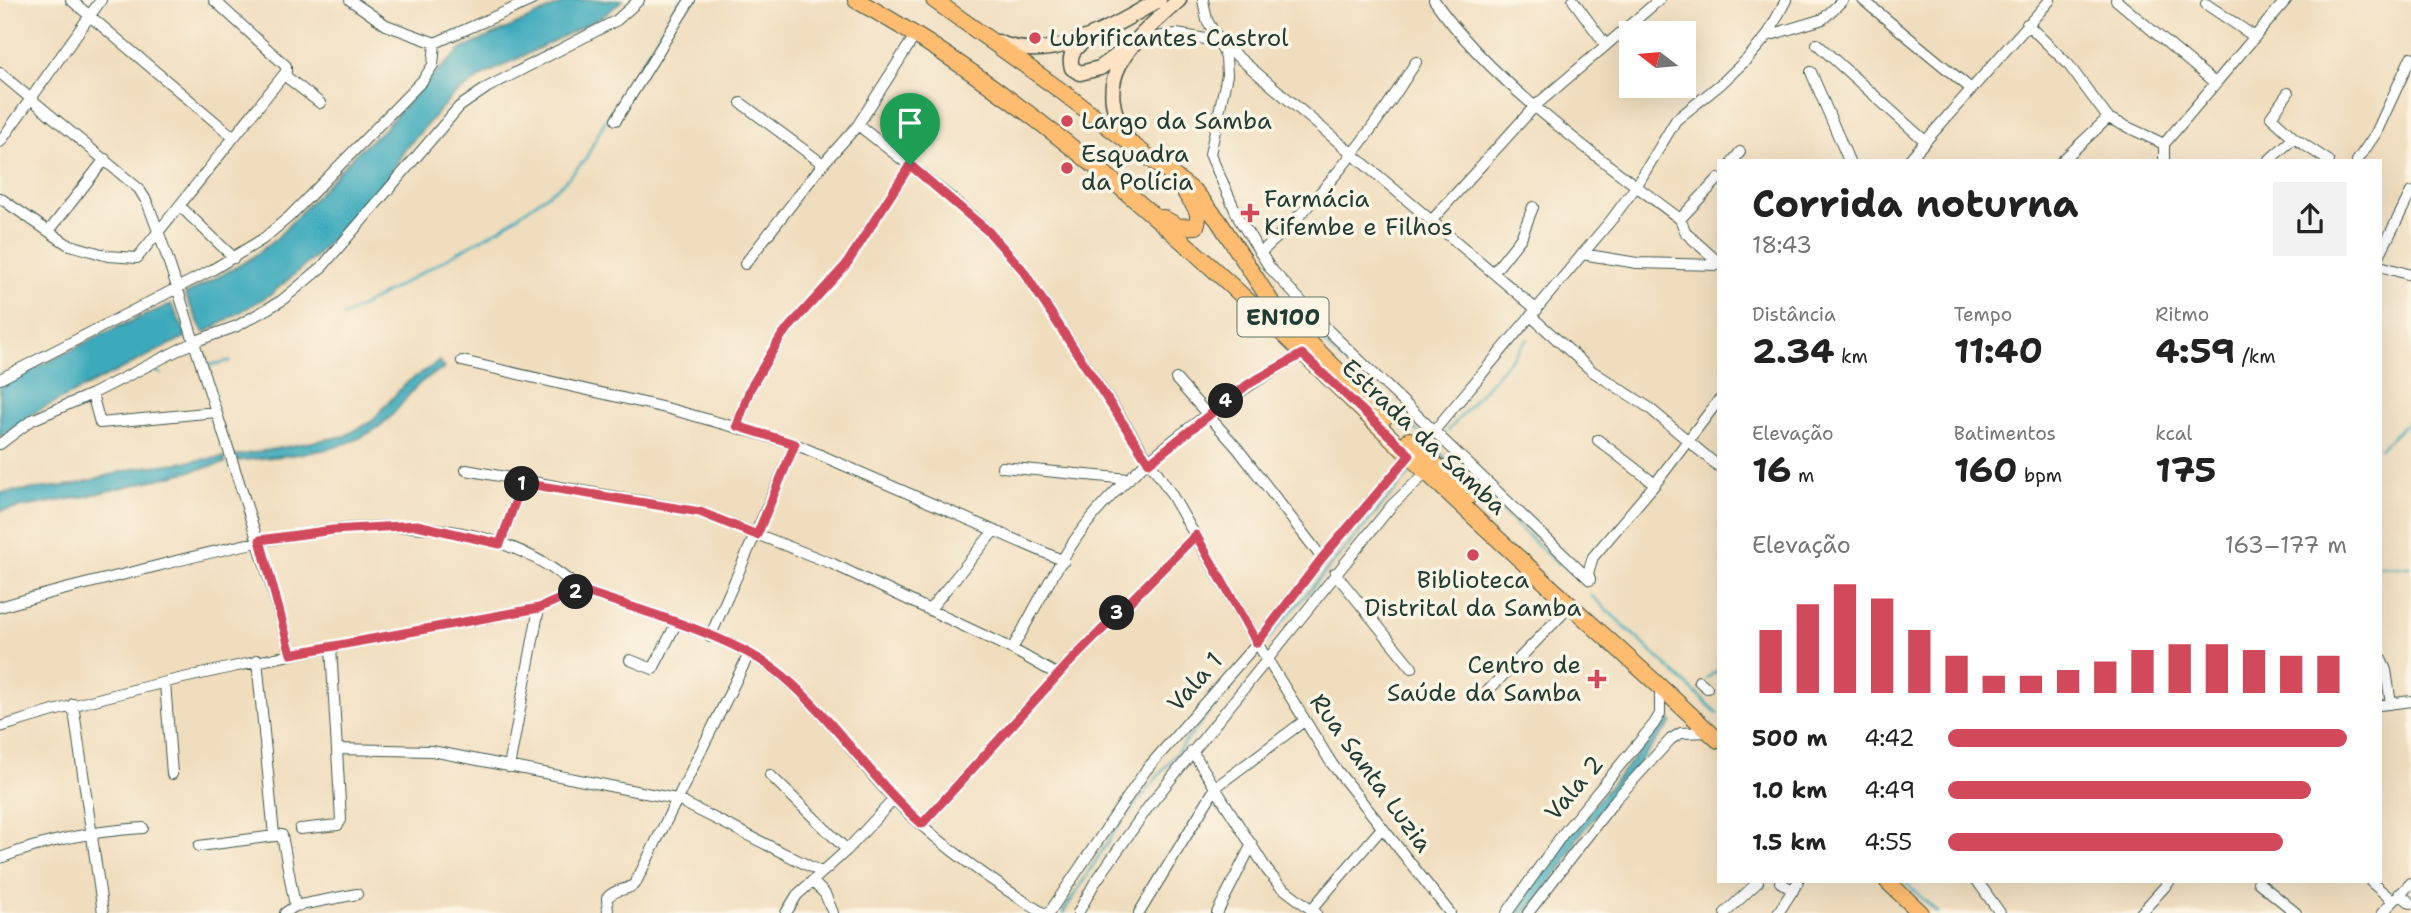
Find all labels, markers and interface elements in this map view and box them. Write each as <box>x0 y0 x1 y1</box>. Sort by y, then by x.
north arrow <box>1619 21 1696 98</box>
map controls <box>1619 21 1696 98</box>
place label: Lubrificantes Castrol <box>1049 22 1289 54</box>
marker: Lubrificantes Castrol <box>1027 30 1043 46</box>
pin <box>880 93 940 165</box>
icon: arrive <box>891 104 929 142</box>
place label: Largo da Samba <box>1081 105 1272 137</box>
marker: Largo da Samba <box>1059 113 1075 129</box>
place label: Esquadra da Polícia <box>1081 138 1193 198</box>
marker: Esquadra da Polícia <box>1059 160 1075 176</box>
text: Corrida noturna <box>1752 178 2079 229</box>
button: share <box>2273 182 2347 256</box>
place label: Farmácia Kifembe e Filhos <box>1264 183 1453 243</box>
marker: Farmácia Kifembe e Filhos <box>1242 205 1258 221</box>
text: 18:43 <box>1752 230 1812 260</box>
road number: EN100 <box>1238 298 1328 336</box>
text: Distância <box>1752 302 1836 327</box>
text: Tempo <box>1954 302 2012 327</box>
text: Ritmo <box>2155 302 2209 327</box>
text: 2.34 <box>1752 327 1834 374</box>
text: 11:40 <box>1954 327 2043 374</box>
text: 4:59 <box>2155 327 2235 374</box>
text: km <box>1834 344 1868 369</box>
text: /km <box>2235 344 2276 369</box>
street label: Estrada da Samba <box>1335 352 1514 522</box>
pin: 4 <box>1208 384 1244 418</box>
text: 4 <box>1219 388 1232 413</box>
text: Elevação <box>1752 421 1833 446</box>
text: Batimentos <box>1954 421 2056 446</box>
text: kcal <box>2155 421 2192 446</box>
text: 16 <box>1752 446 1792 493</box>
text: 160 <box>1954 446 2018 493</box>
text: 175 <box>2155 446 2216 493</box>
text: m <box>1792 463 1814 488</box>
text: bpm <box>2018 463 2062 488</box>
pin: 1 <box>504 466 540 502</box>
text: 1 <box>517 471 526 496</box>
text: Elevação <box>1752 530 1851 560</box>
text: 163–177 m <box>2224 530 2347 560</box>
marker: Biblioteca Distrital da Samba <box>1465 547 1481 563</box>
place label: Biblioteca Distrital da Samba <box>1365 564 1582 624</box>
pin: 2 <box>558 574 594 610</box>
text: 2 <box>569 579 582 604</box>
pin: 3 <box>1100 596 1134 630</box>
text: 3 <box>1110 600 1123 625</box>
street label: Vala 1 <box>1160 645 1230 719</box>
place label: Centro de Saúde da Samba <box>1387 649 1581 709</box>
marker: Centro de Saúde da Samba <box>1587 669 1607 689</box>
street label: Rua Santa Luzia <box>1303 687 1439 859</box>
text: 500 m <box>1752 723 1827 753</box>
text: 4:42 <box>1864 723 1915 753</box>
street label: Vala 2 <box>1537 749 1611 827</box>
text: 1.0 km <box>1752 775 1827 805</box>
text: 4:49 <box>1864 775 1915 805</box>
text: 1.5 km <box>1752 827 1826 857</box>
text: 4:55 <box>1864 827 1912 857</box>

